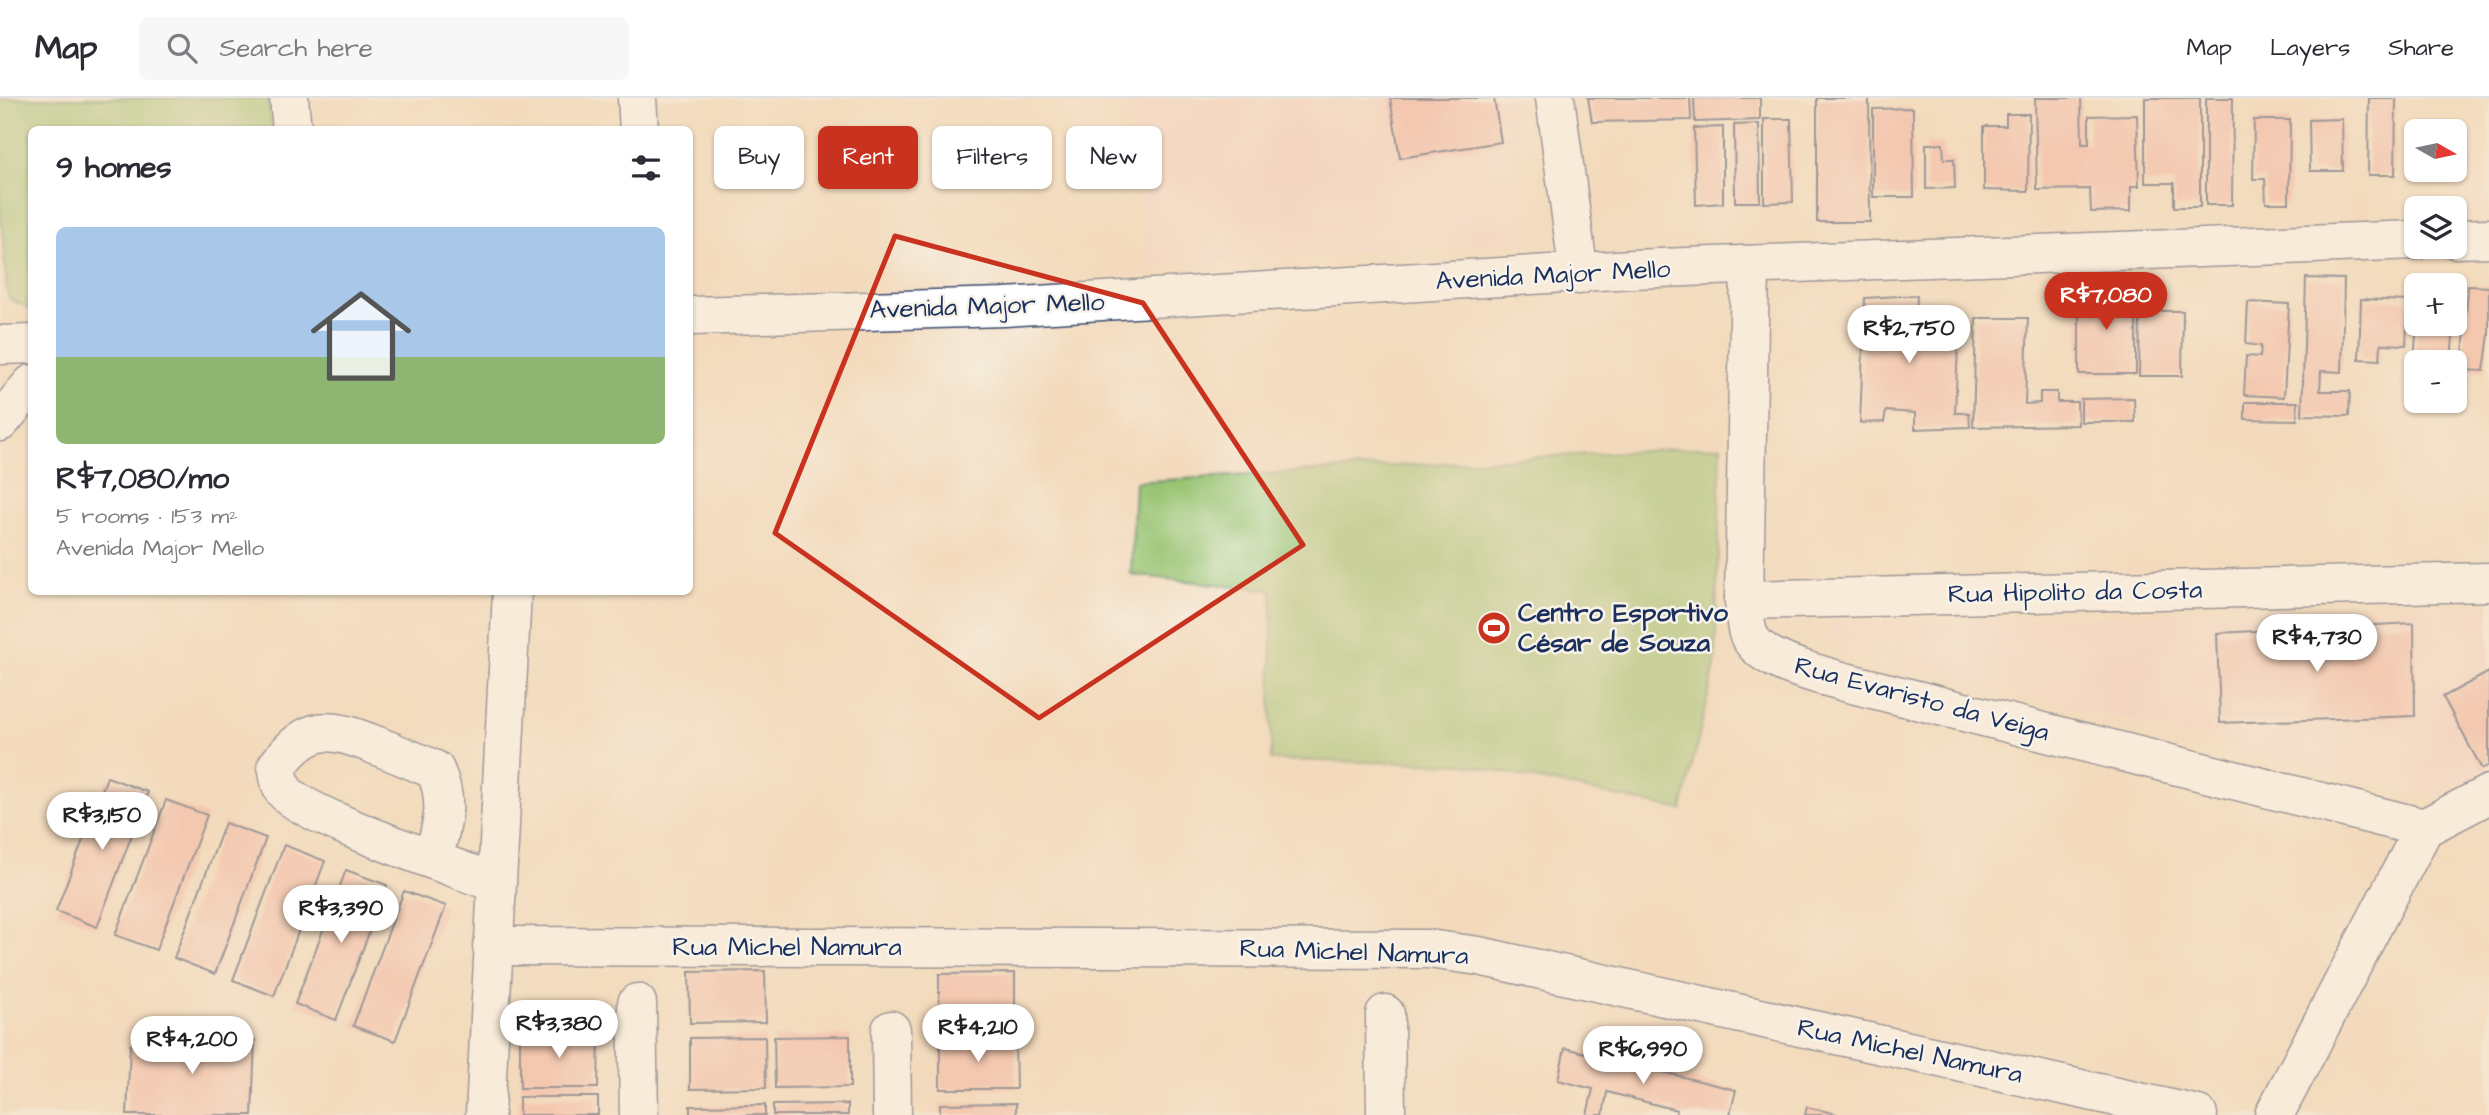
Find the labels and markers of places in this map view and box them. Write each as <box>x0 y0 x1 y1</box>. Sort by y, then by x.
pin: R$7,080 <box>2041 272 2171 332</box>
pin: R$2,750 <box>1844 306 1974 365</box>
place label: Centro Esportivo César de Souza <box>1518 595 1728 661</box>
sports icon: Centro Esportivo César de Souza <box>1475 609 1513 647</box>
pin: R$4,730 <box>2252 614 2382 674</box>
pin: R$3,150 <box>37 792 167 852</box>
pin: R$3,390 <box>276 886 406 945</box>
pin: R$3,380 <box>494 1000 624 1060</box>
pin: R$4,210 <box>913 1004 1043 1064</box>
pin: R$4,200 <box>127 1016 257 1076</box>
pin: R$6,990 <box>1578 1026 1708 1086</box>

